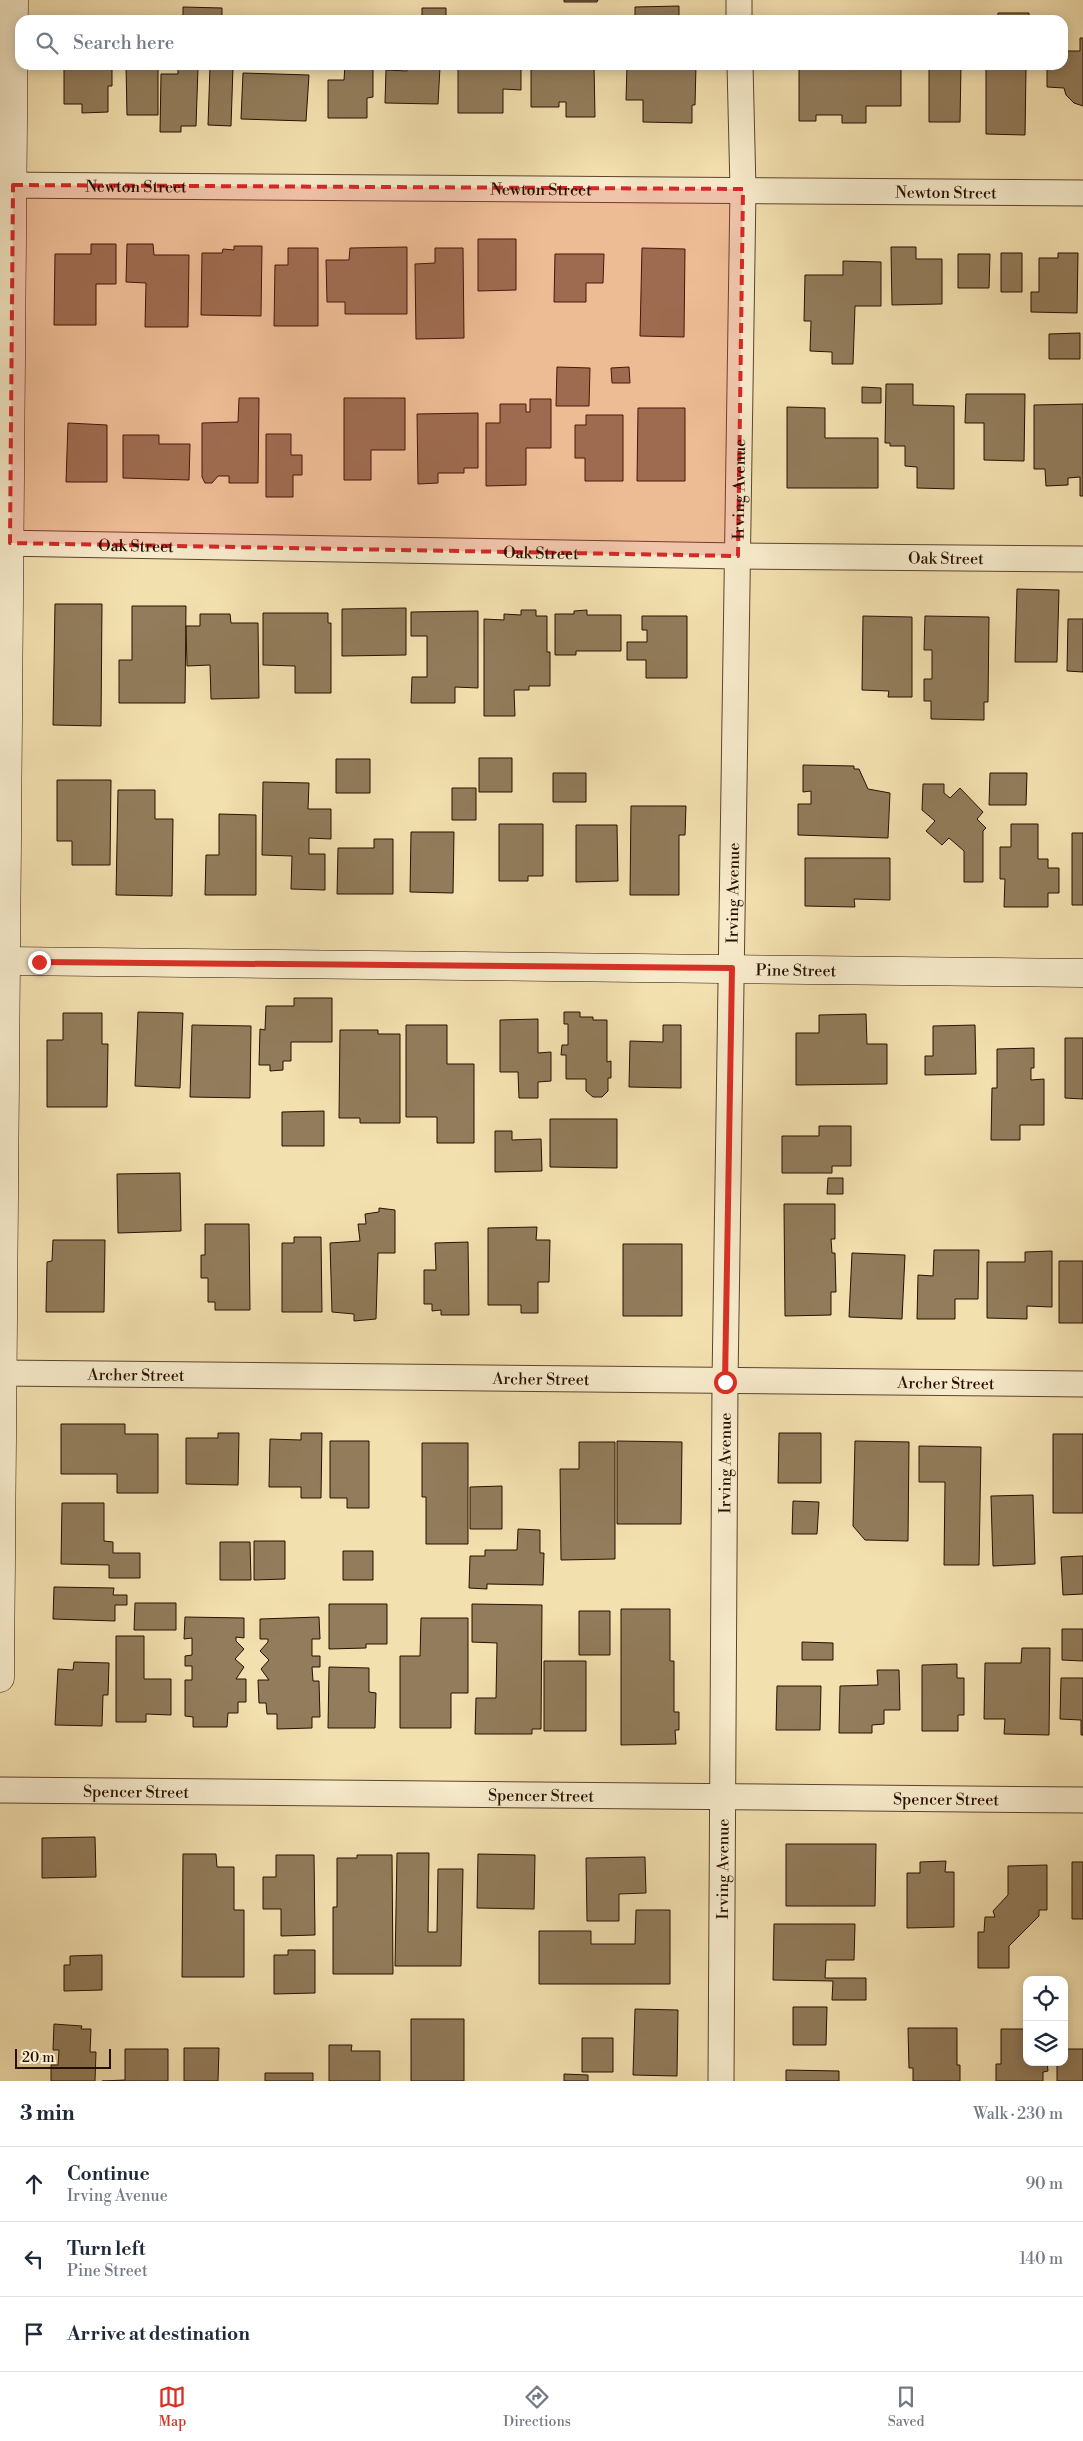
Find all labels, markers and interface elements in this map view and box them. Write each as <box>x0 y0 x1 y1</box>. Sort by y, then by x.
search box <box>15 15 1068 70</box>
icon: search <box>33 29 61 57</box>
text: Search here <box>73 31 174 55</box>
street label: Newton Street <box>85 177 187 197</box>
street label: Newton Street <box>490 180 592 200</box>
street label: Newton Street <box>895 183 997 203</box>
street label: Irving Avenue <box>729 439 750 540</box>
street label: Oak Street <box>98 536 174 557</box>
street label: Oak Street <box>503 543 579 564</box>
street label: Oak Street <box>908 548 984 569</box>
street label: Irving Avenue <box>723 843 744 944</box>
route end <box>28 951 51 974</box>
street label: Pine Street <box>755 960 837 981</box>
street label: Archer Street <box>86 1365 185 1386</box>
street label: Archer Street <box>491 1369 590 1390</box>
route start <box>714 1371 737 1394</box>
street label: Archer Street <box>896 1373 995 1394</box>
street label: Irving Avenue <box>715 1413 736 1513</box>
street label: Spencer Street <box>83 1782 189 1803</box>
street label: Spencer Street <box>488 1786 594 1806</box>
street label: Spencer Street <box>893 1789 999 1810</box>
street label: Irving Avenue <box>713 1819 734 1919</box>
map controls <box>1023 1976 1068 2066</box>
button: locate <box>1023 1976 1068 2021</box>
button: layers <box>1023 2021 1068 2066</box>
scale bar <box>15 2046 111 2069</box>
text: 20 m <box>22 2049 54 2067</box>
text: 3 min <box>20 2101 75 2127</box>
text: Walk · 230 m <box>973 2104 1063 2124</box>
text: Continue <box>67 2162 150 2186</box>
icon: ahead <box>20 2170 48 2198</box>
text: 90 m <box>1025 2174 1063 2194</box>
text: Irving Avenue <box>67 2186 168 2206</box>
text: Turn left <box>67 2237 146 2261</box>
icon: left <box>20 2245 48 2273</box>
text: 140 m <box>1019 2249 1063 2269</box>
text: Pine Street <box>67 2261 148 2281</box>
icon: arrive <box>20 2320 48 2348</box>
text: Arrive at destination <box>67 2322 250 2346</box>
tab: Map <box>158 2383 186 2431</box>
tab: Directions <box>503 2383 571 2431</box>
tab: Saved <box>888 2383 925 2431</box>

